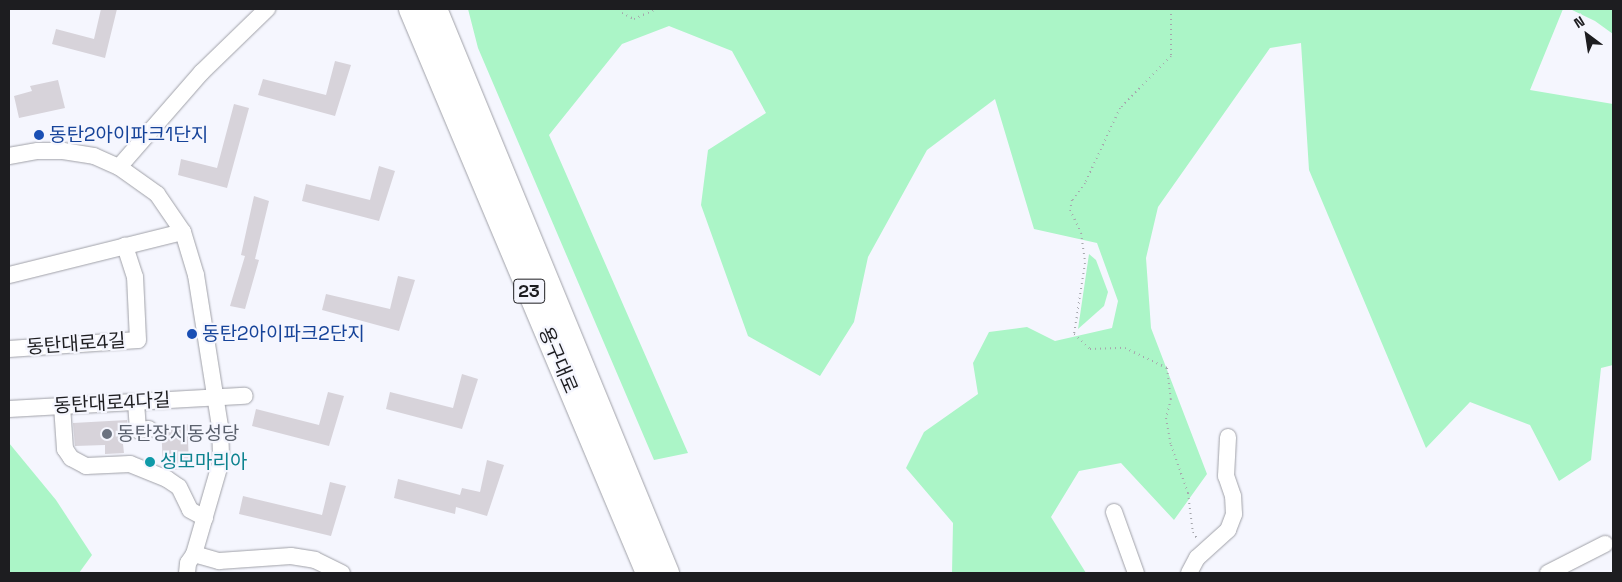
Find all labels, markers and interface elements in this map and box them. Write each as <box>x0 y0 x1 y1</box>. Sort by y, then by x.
north arrow <box>1562 10 1612 60</box>
text: N <box>1571 12 1588 32</box>
place label: 동탄2아이파크1단지 <box>49 124 208 146</box>
marker: 동탄2아이파크1단지 <box>33 129 45 141</box>
road number: 23 <box>513 276 545 306</box>
place label: 동탄2아이파크2단지 <box>202 323 365 345</box>
street label: 용구대로 <box>534 323 582 397</box>
marker: 동탄2아이파크2단지 <box>186 328 198 340</box>
street label: 동탄대로4길 <box>26 329 126 359</box>
street label: 동탄대로4다길 <box>53 389 171 417</box>
place label: 동탄장지동성당 <box>117 423 239 445</box>
marker: 동탄장지동성당 <box>101 428 113 440</box>
place label: 성모마리아 <box>160 451 247 473</box>
marker: 성모마리아 <box>144 456 156 468</box>

